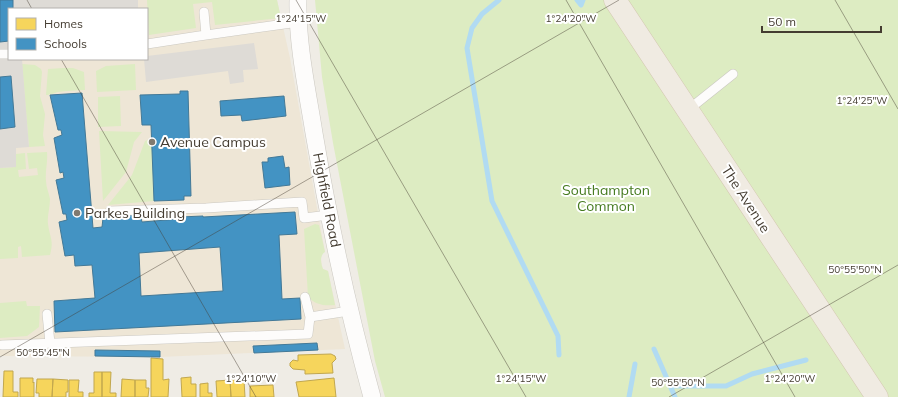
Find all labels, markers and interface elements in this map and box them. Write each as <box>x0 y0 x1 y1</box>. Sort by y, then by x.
legend <box>8 8 148 60</box>
scale bar <box>762 8 881 34</box>
text: 1°24'15"W <box>276 12 326 25</box>
text: 1°24'20"W <box>546 12 596 25</box>
text: 50 m <box>768 14 796 29</box>
text: Homes <box>44 16 83 31</box>
text: Schools <box>44 36 87 51</box>
text: 1°24'25"W <box>837 94 887 107</box>
place label: Avenue Campus <box>160 133 266 151</box>
marker: Avenue Campus <box>147 137 157 147</box>
street label: Highfield Road <box>309 151 345 249</box>
street label: The Avenue <box>718 162 774 236</box>
park label: Southampton Common <box>562 181 650 215</box>
place label: Parkes Building <box>85 204 185 222</box>
marker: Parkes Building <box>72 208 82 218</box>
text: 50°55'50"N <box>828 263 882 276</box>
text: 50°55'45"N <box>16 346 70 359</box>
text: 1°24'10"W <box>226 372 276 385</box>
text: 1°24'15"W <box>496 372 546 385</box>
text: 1°24'20"W <box>765 372 815 385</box>
text: 50°55'50"N <box>651 376 705 389</box>

